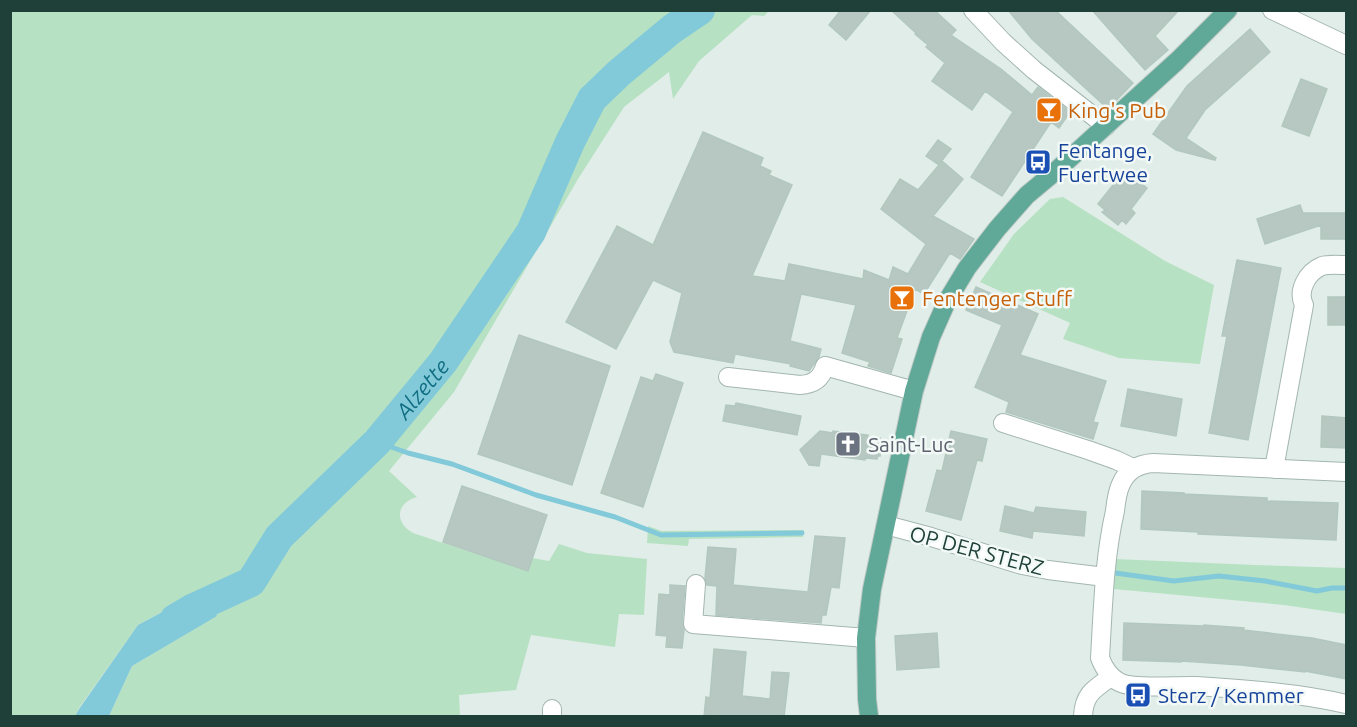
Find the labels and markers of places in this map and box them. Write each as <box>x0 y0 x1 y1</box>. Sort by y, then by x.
bar icon: King's Pub <box>1034 95 1064 125</box>
place label: King's Pub <box>1068 98 1166 122</box>
place label: Fentange, Fuertwee <box>1058 138 1152 186</box>
bus stop icon: Fentange, Fuertwee <box>1023 147 1053 177</box>
bar icon: Fentenger Stuff <box>887 283 917 313</box>
place label: Fentenger Stuff <box>922 286 1073 310</box>
church icon: Saint-Luc <box>833 429 863 459</box>
place label: Saint-Luc <box>868 432 953 456</box>
bus stop icon: Sterz / Kemmer <box>1123 680 1153 710</box>
place label: Sterz / Kemmer <box>1158 683 1304 707</box>

